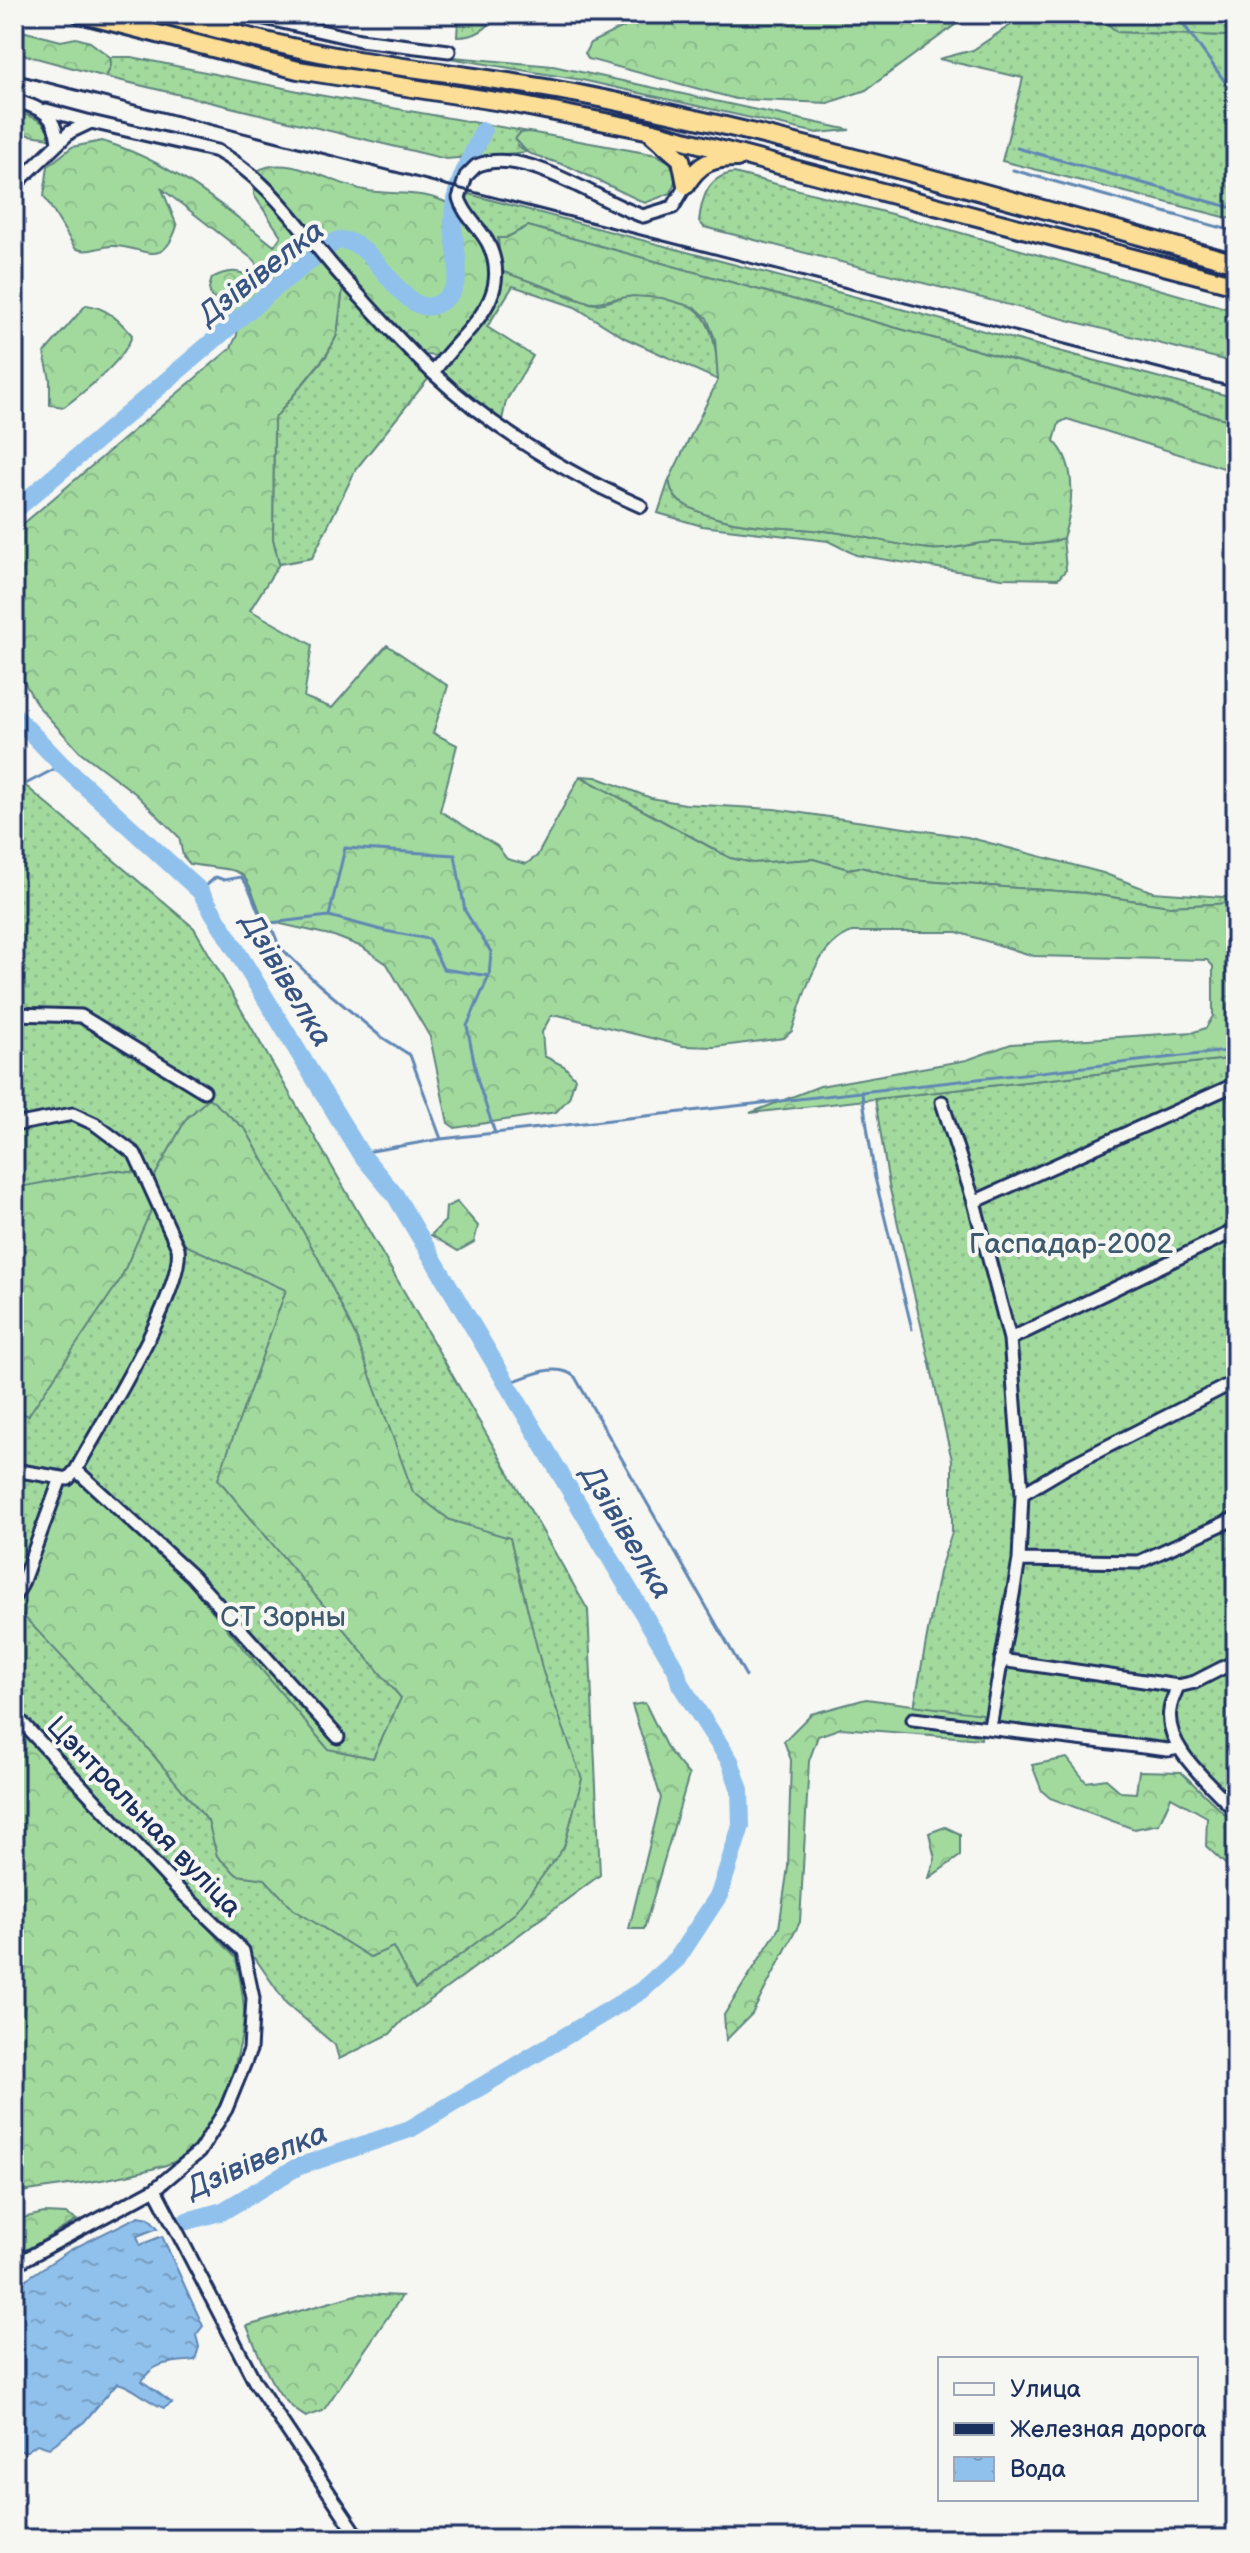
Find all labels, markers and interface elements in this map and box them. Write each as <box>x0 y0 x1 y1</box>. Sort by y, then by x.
water label: Дзівівелка <box>190 213 332 334</box>
water label: Дзівівелка <box>231 906 340 1054</box>
park label: Гаспадар-2002 <box>969 1228 1174 1261</box>
water label: Дзівівелка <box>571 1458 680 1606</box>
park label: СТ Зорны <box>220 1601 346 1634</box>
street label: Цэнтральная вуліца <box>40 1710 248 1924</box>
water label: Дзівівелка <box>180 2115 333 2207</box>
legend <box>938 2357 1198 2501</box>
text: Улица <box>1010 2375 1081 2404</box>
text: Железная дорога <box>1010 2415 1207 2444</box>
text: Вода <box>1010 2455 1066 2484</box>

